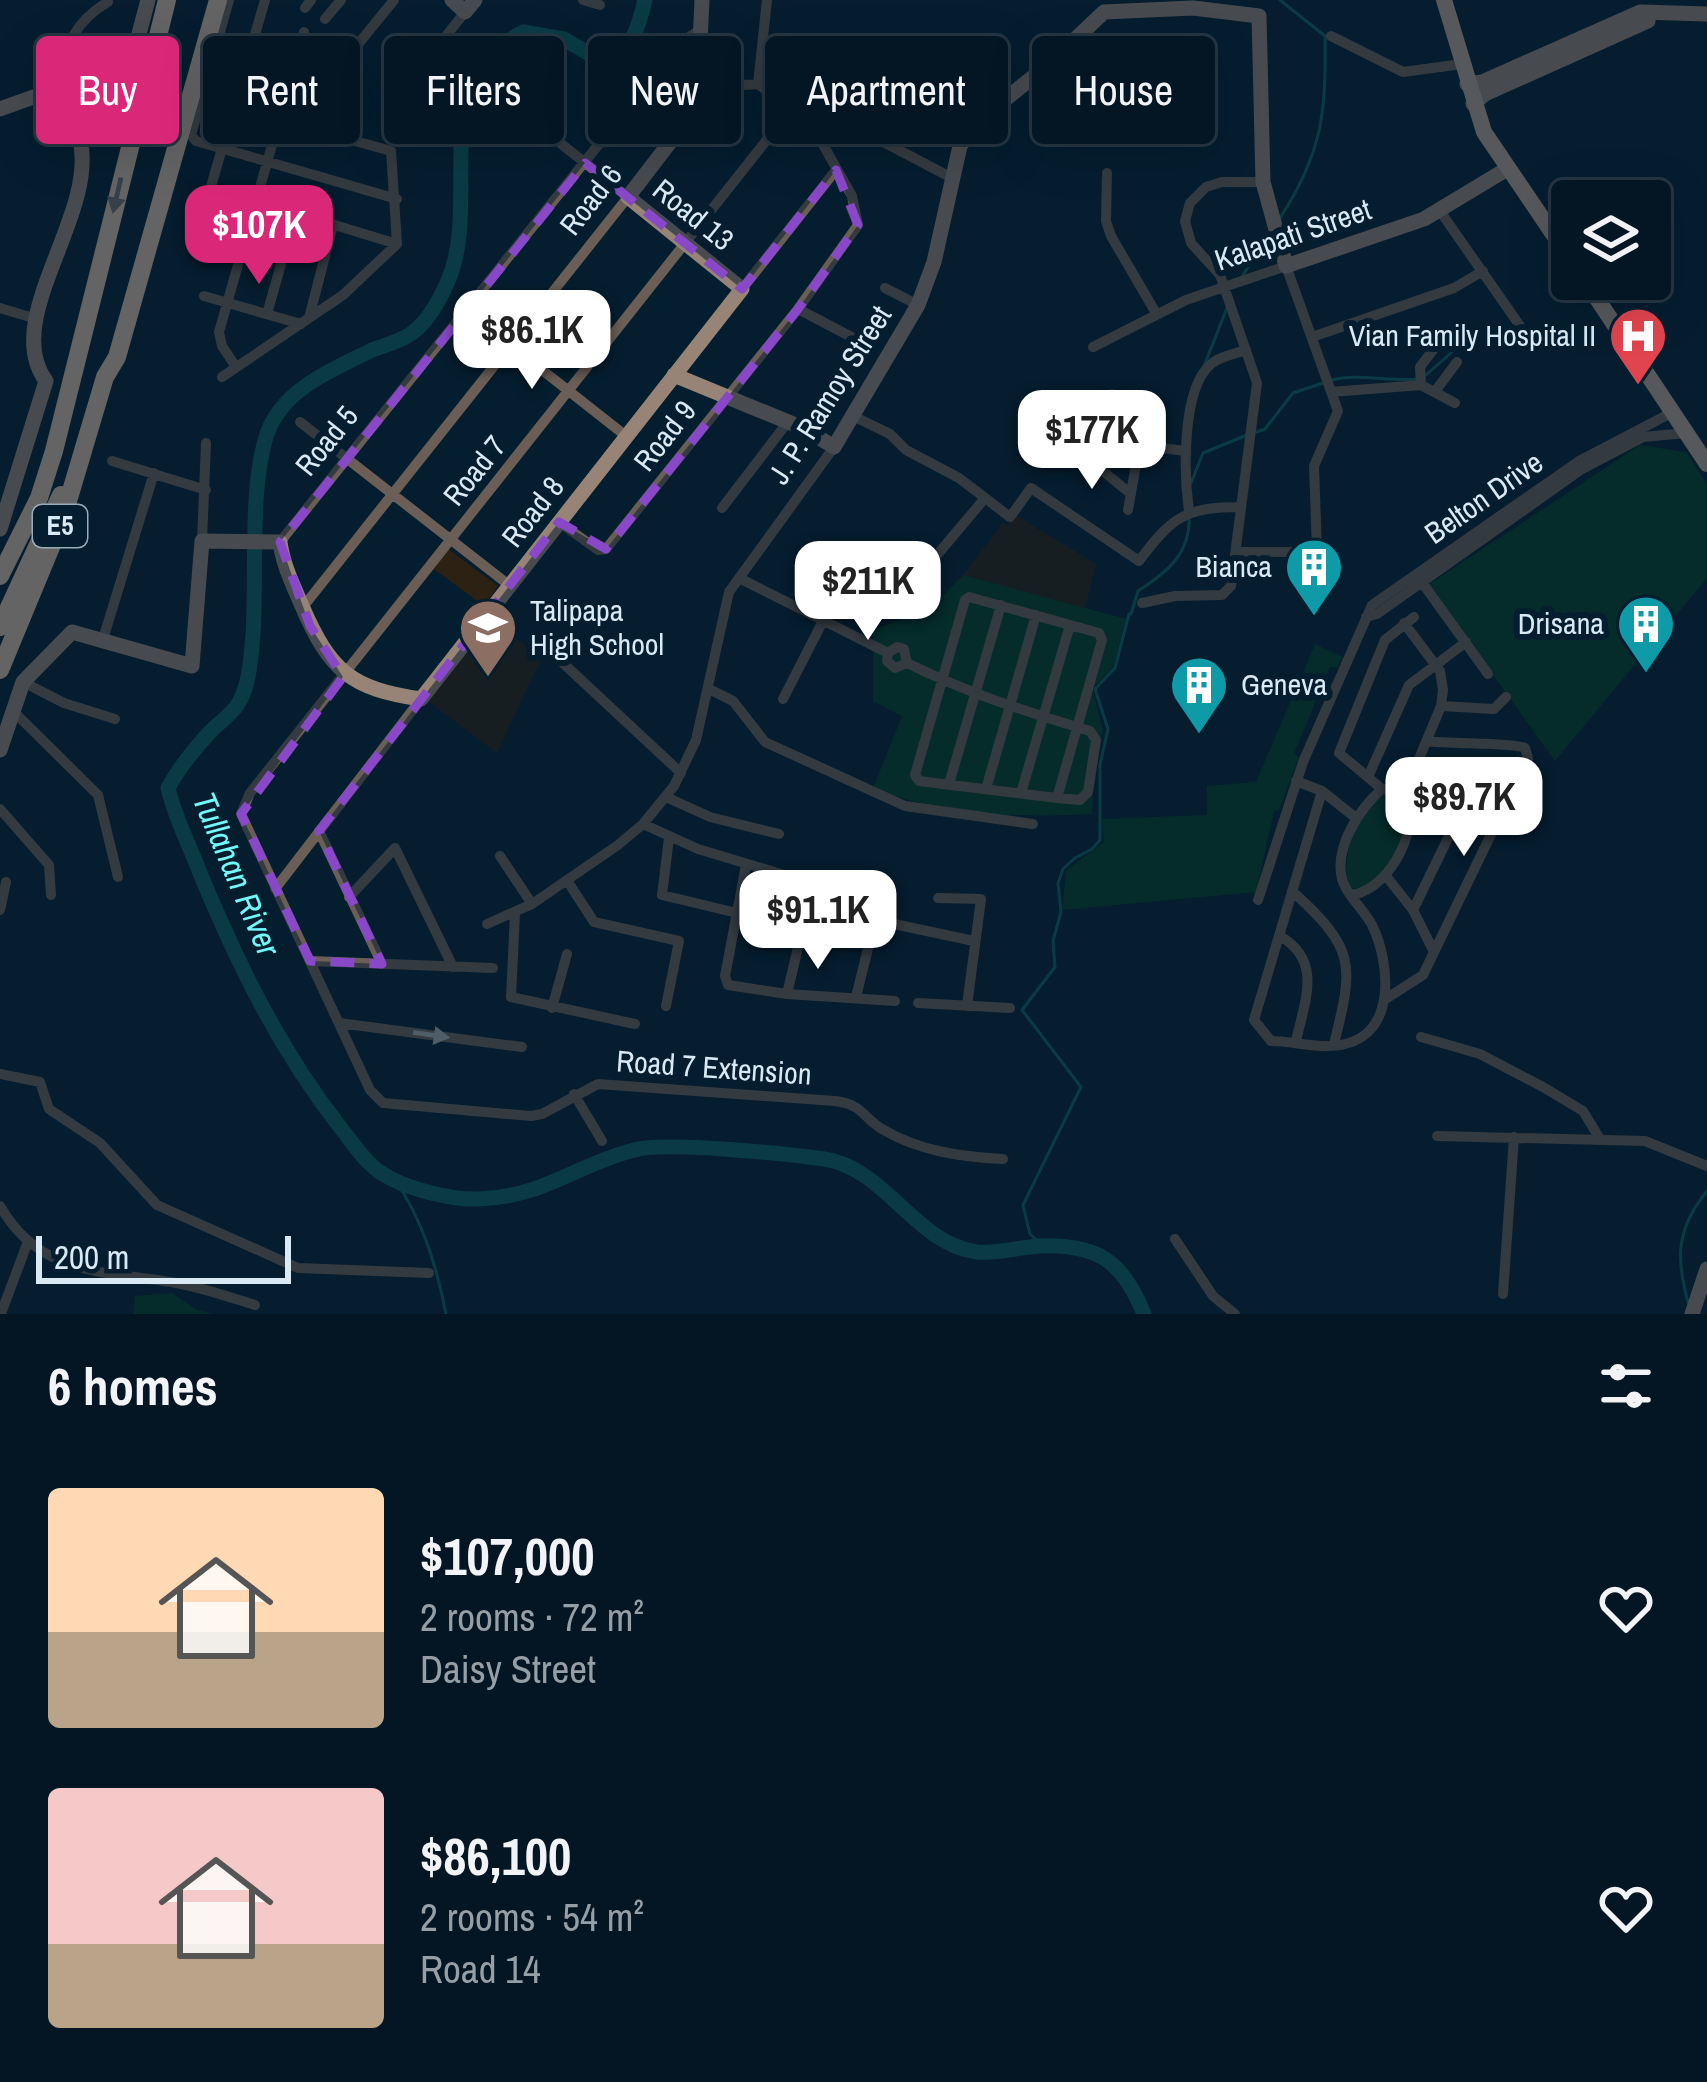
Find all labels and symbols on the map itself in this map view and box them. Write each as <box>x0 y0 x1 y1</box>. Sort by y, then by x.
street label: Road 6 <box>550 156 630 243</box>
street label: Road 13 <box>645 169 742 259</box>
one-way arrow <box>107 176 126 213</box>
pin: $107K <box>175 185 343 287</box>
street label: Kalapati Street <box>1209 189 1376 279</box>
pin: $86.1K <box>434 290 630 392</box>
street label: J. P. Ramoy Street <box>758 298 900 491</box>
hospital icon: Vian Family Hospital II <box>1607 305 1669 387</box>
place label: Vian Family Hospital II <box>1349 315 1596 355</box>
pin: $177K <box>1008 390 1176 492</box>
street label: Road 9 <box>624 392 704 479</box>
street label: Road 5 <box>286 397 367 484</box>
street label: Road 7 <box>434 427 515 514</box>
street label: Belton Drive <box>1417 442 1550 552</box>
street label: Road 8 <box>492 468 572 555</box>
road number: E5 <box>33 505 87 547</box>
building icon: Bianca <box>1283 536 1345 618</box>
pin: $211K <box>784 541 952 643</box>
place label: Bianca <box>1195 546 1272 586</box>
place label: Talipapa High School <box>530 590 664 664</box>
building icon: Drisana <box>1615 593 1677 675</box>
school or university icon: Talipapa High School <box>457 597 519 679</box>
place label: Drisana <box>1518 603 1604 643</box>
building icon: Geneva <box>1168 654 1230 736</box>
place label: Geneva <box>1241 664 1327 704</box>
pin: $89.7K <box>1366 757 1562 859</box>
water label: Tullahan River <box>183 785 292 963</box>
pin: $91.1K <box>720 870 916 972</box>
one-way arrow <box>412 1026 450 1045</box>
street label: Road 7 Extension <box>615 1040 813 1094</box>
scale bar <box>36 1230 291 1283</box>

